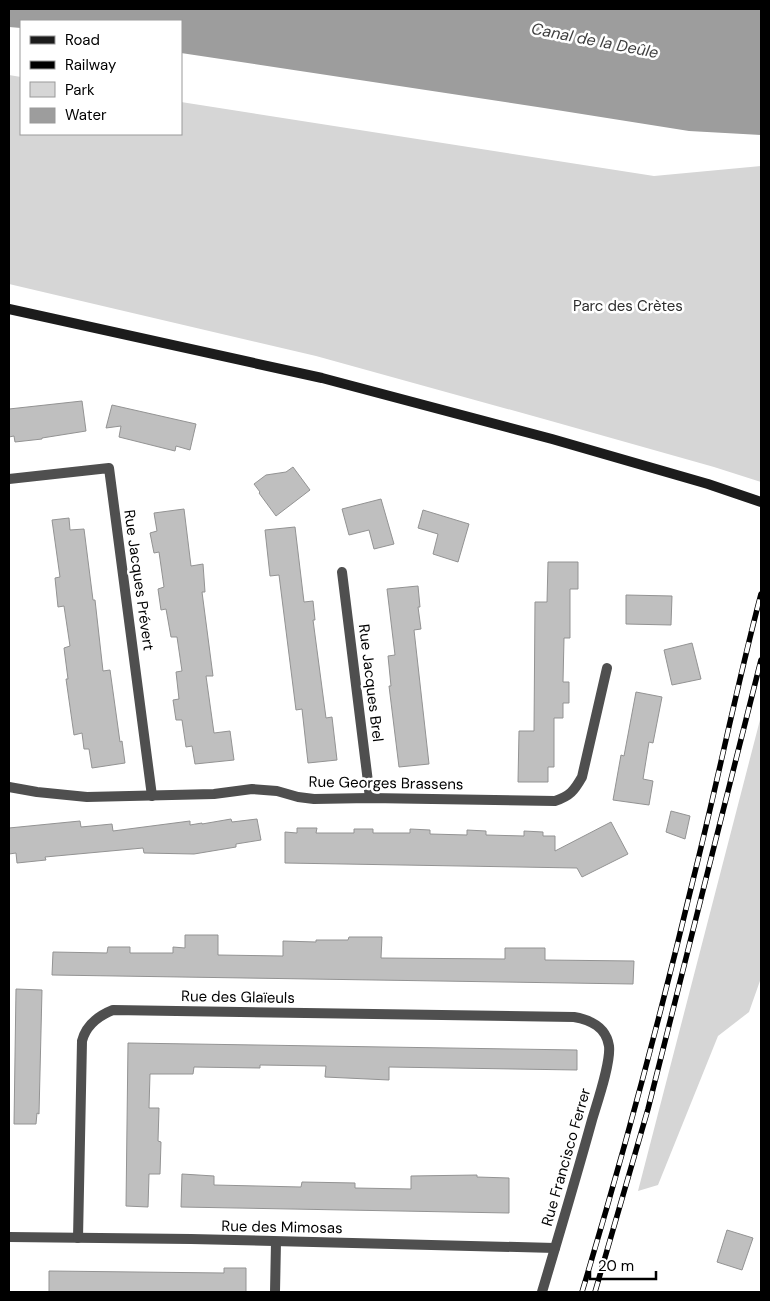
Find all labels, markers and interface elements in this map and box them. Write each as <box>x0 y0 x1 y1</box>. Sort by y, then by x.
water label: Canal de la Deûle <box>530 18 660 63</box>
legend <box>20 20 182 135</box>
text: Road <box>65 30 100 50</box>
text: Railway <box>65 55 117 75</box>
text: Park <box>65 80 95 100</box>
text: Water <box>65 105 107 125</box>
park label: Parc des Crètes <box>573 296 683 316</box>
street label: Rue Jacques Prévert <box>119 508 159 652</box>
street label: Rue Jacques Brel <box>354 623 388 743</box>
street label: Rue Georges Brassens <box>308 772 464 794</box>
street label: Rue des Glaïeuls <box>181 986 295 1008</box>
street label: Rue Francisco Ferrer <box>537 1085 595 1228</box>
street label: Rue des Mimosas <box>221 1216 343 1238</box>
scale bar <box>590 1248 656 1280</box>
text: 20 m <box>598 1256 634 1276</box>

